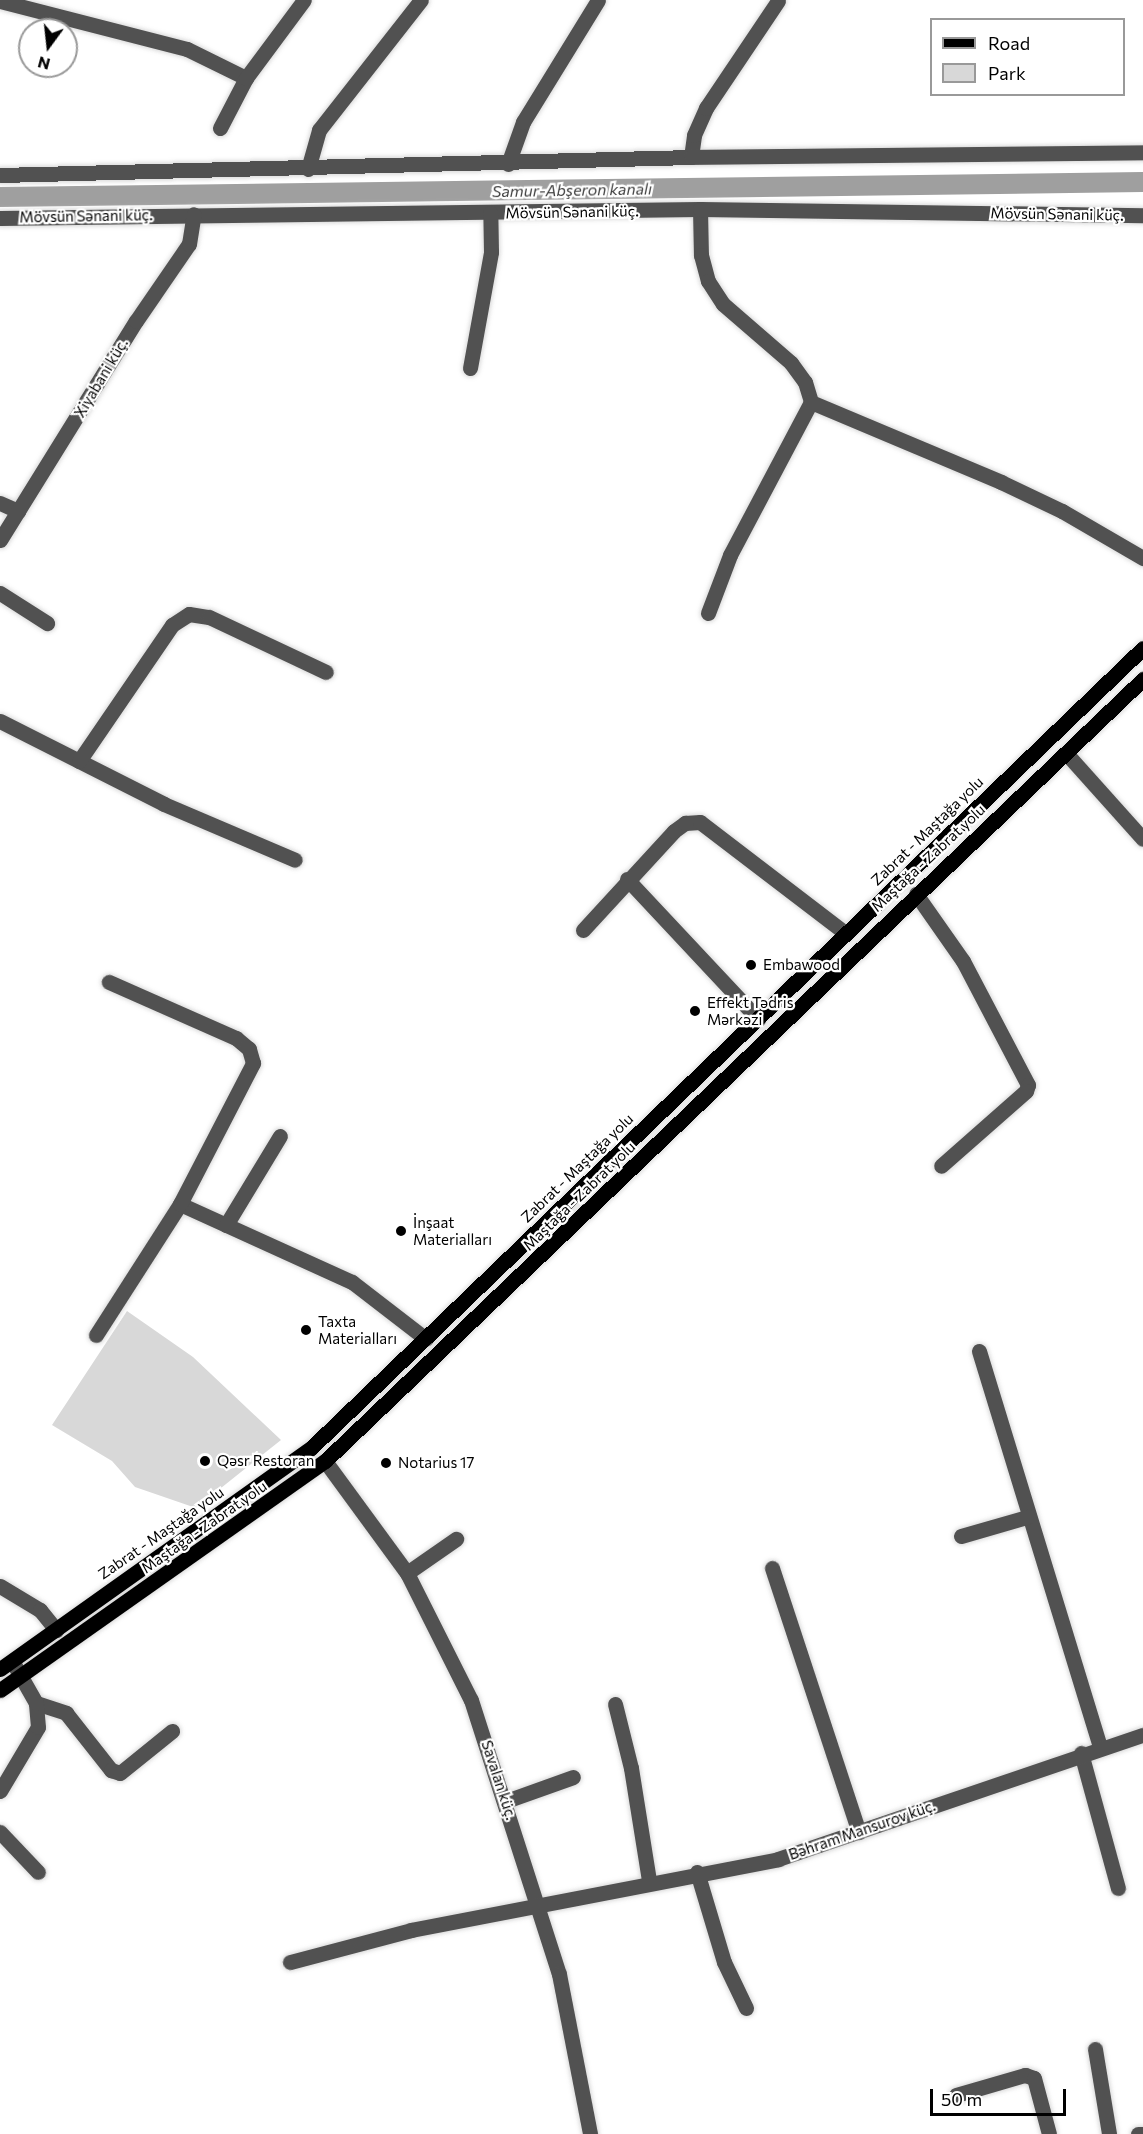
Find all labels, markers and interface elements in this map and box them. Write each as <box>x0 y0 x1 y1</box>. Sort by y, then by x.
north arrow <box>18 18 78 78</box>
legend <box>930 18 1125 96</box>
text: Road <box>988 32 1030 54</box>
text: N <box>35 53 52 75</box>
text: Park <box>988 62 1026 84</box>
water label: Samur-Abşeron kanalı <box>492 179 652 201</box>
street label: Mövsün Sənani küç. <box>505 202 639 222</box>
street label: Mövsün Sənani küç. <box>990 204 1124 224</box>
street label: Mövsün Sənani küç. <box>19 206 153 226</box>
street label: Xiyabani küç. <box>70 335 132 421</box>
street label: Zabrat - Maştağa yolu <box>867 773 987 889</box>
street label: Maştağa - Zabrat yolu <box>867 801 989 915</box>
place label: Embawood <box>763 956 840 974</box>
marker: Embawood <box>744 958 758 972</box>
place label: Effekt Tədris Mərkəzi <box>707 993 793 1028</box>
marker: Effekt Tədris Mərkəzi <box>688 1004 702 1018</box>
street label: Zabrat - Maştağa yolu <box>517 1110 637 1226</box>
street label: Maştağa - Zabrat yolu <box>519 1138 639 1254</box>
place label: İnşaat Materialları <box>413 1213 492 1248</box>
marker: İnşaat Materialları <box>394 1224 408 1238</box>
place label: Taxta Materialları <box>318 1312 397 1347</box>
marker: Taxta Materialları <box>299 1323 313 1337</box>
place label: Qəsr Restoran <box>217 1452 314 1470</box>
marker: Qəsr Restoran <box>198 1454 212 1468</box>
place label: Notarius 17 <box>398 1454 474 1472</box>
marker: Notarius 17 <box>379 1456 393 1470</box>
street label: Maştağa - Zabrat yolu <box>138 1477 270 1577</box>
street label: Zabrat - Maştağa yolu <box>95 1483 227 1583</box>
street label: Savalan küç. <box>478 1738 520 1822</box>
street label: Bəhram Mansurov küç. <box>786 1796 938 1864</box>
scale bar <box>933 2077 1070 2115</box>
text: 50 m <box>941 2088 982 2110</box>

